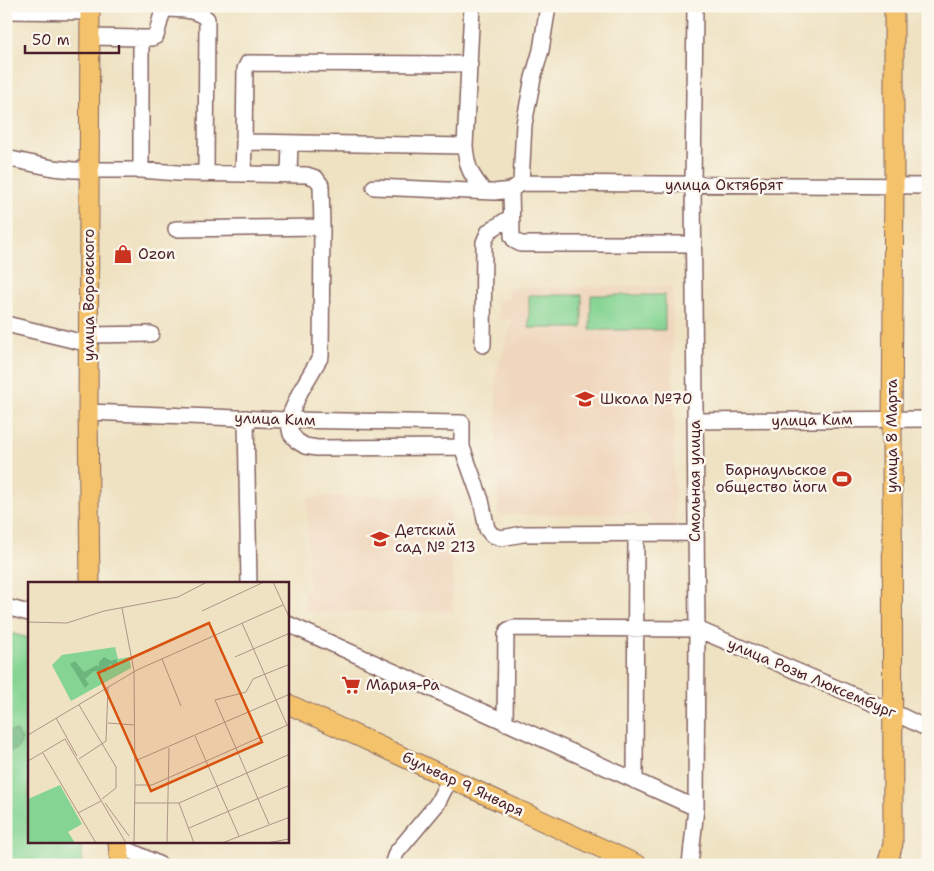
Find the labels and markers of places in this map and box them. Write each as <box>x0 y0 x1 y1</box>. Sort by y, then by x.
shop icon: Ozon <box>112 243 134 265</box>
place label: Ozon <box>138 244 175 264</box>
school or university icon: Школа №70 <box>574 388 596 410</box>
place label: Школа №70 <box>600 389 692 409</box>
place label: Барнаульское общество йоги <box>715 460 827 497</box>
sports icon: Барнаульское общество йоги <box>831 468 853 490</box>
place label: Детский сад № 213 <box>395 520 476 557</box>
school or university icon: Детский сад № 213 <box>369 528 391 550</box>
supermarket icon: Мария-Ра <box>340 674 362 696</box>
place label: Мария-Ра <box>366 675 440 695</box>

